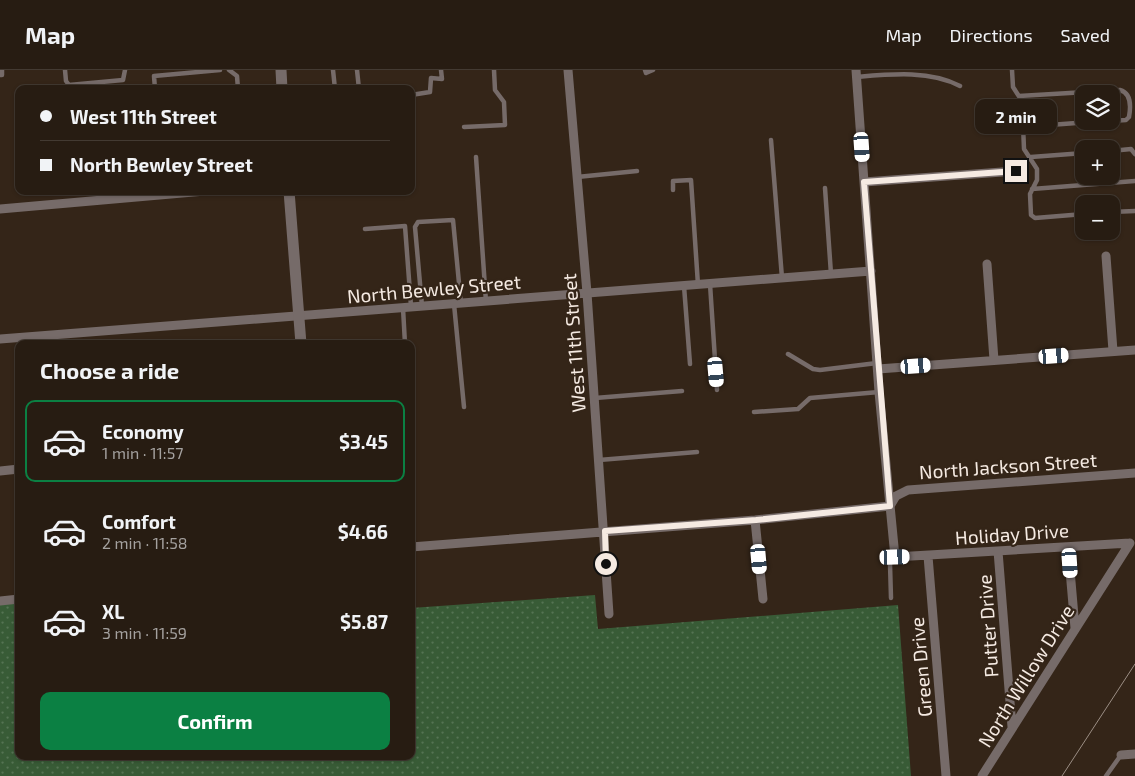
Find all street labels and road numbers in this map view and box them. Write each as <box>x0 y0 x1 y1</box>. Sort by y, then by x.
street label: North Bewley Street <box>346 269 522 308</box>
street label: West 11th Street <box>557 273 590 413</box>
street label: North Jackson Street <box>918 448 1098 483</box>
street label: Holiday Drive <box>954 518 1070 549</box>
street label: Putter Drive <box>972 574 1003 678</box>
street label: North Willow Drive <box>973 600 1079 751</box>
street label: Green Drive <box>905 616 936 718</box>

